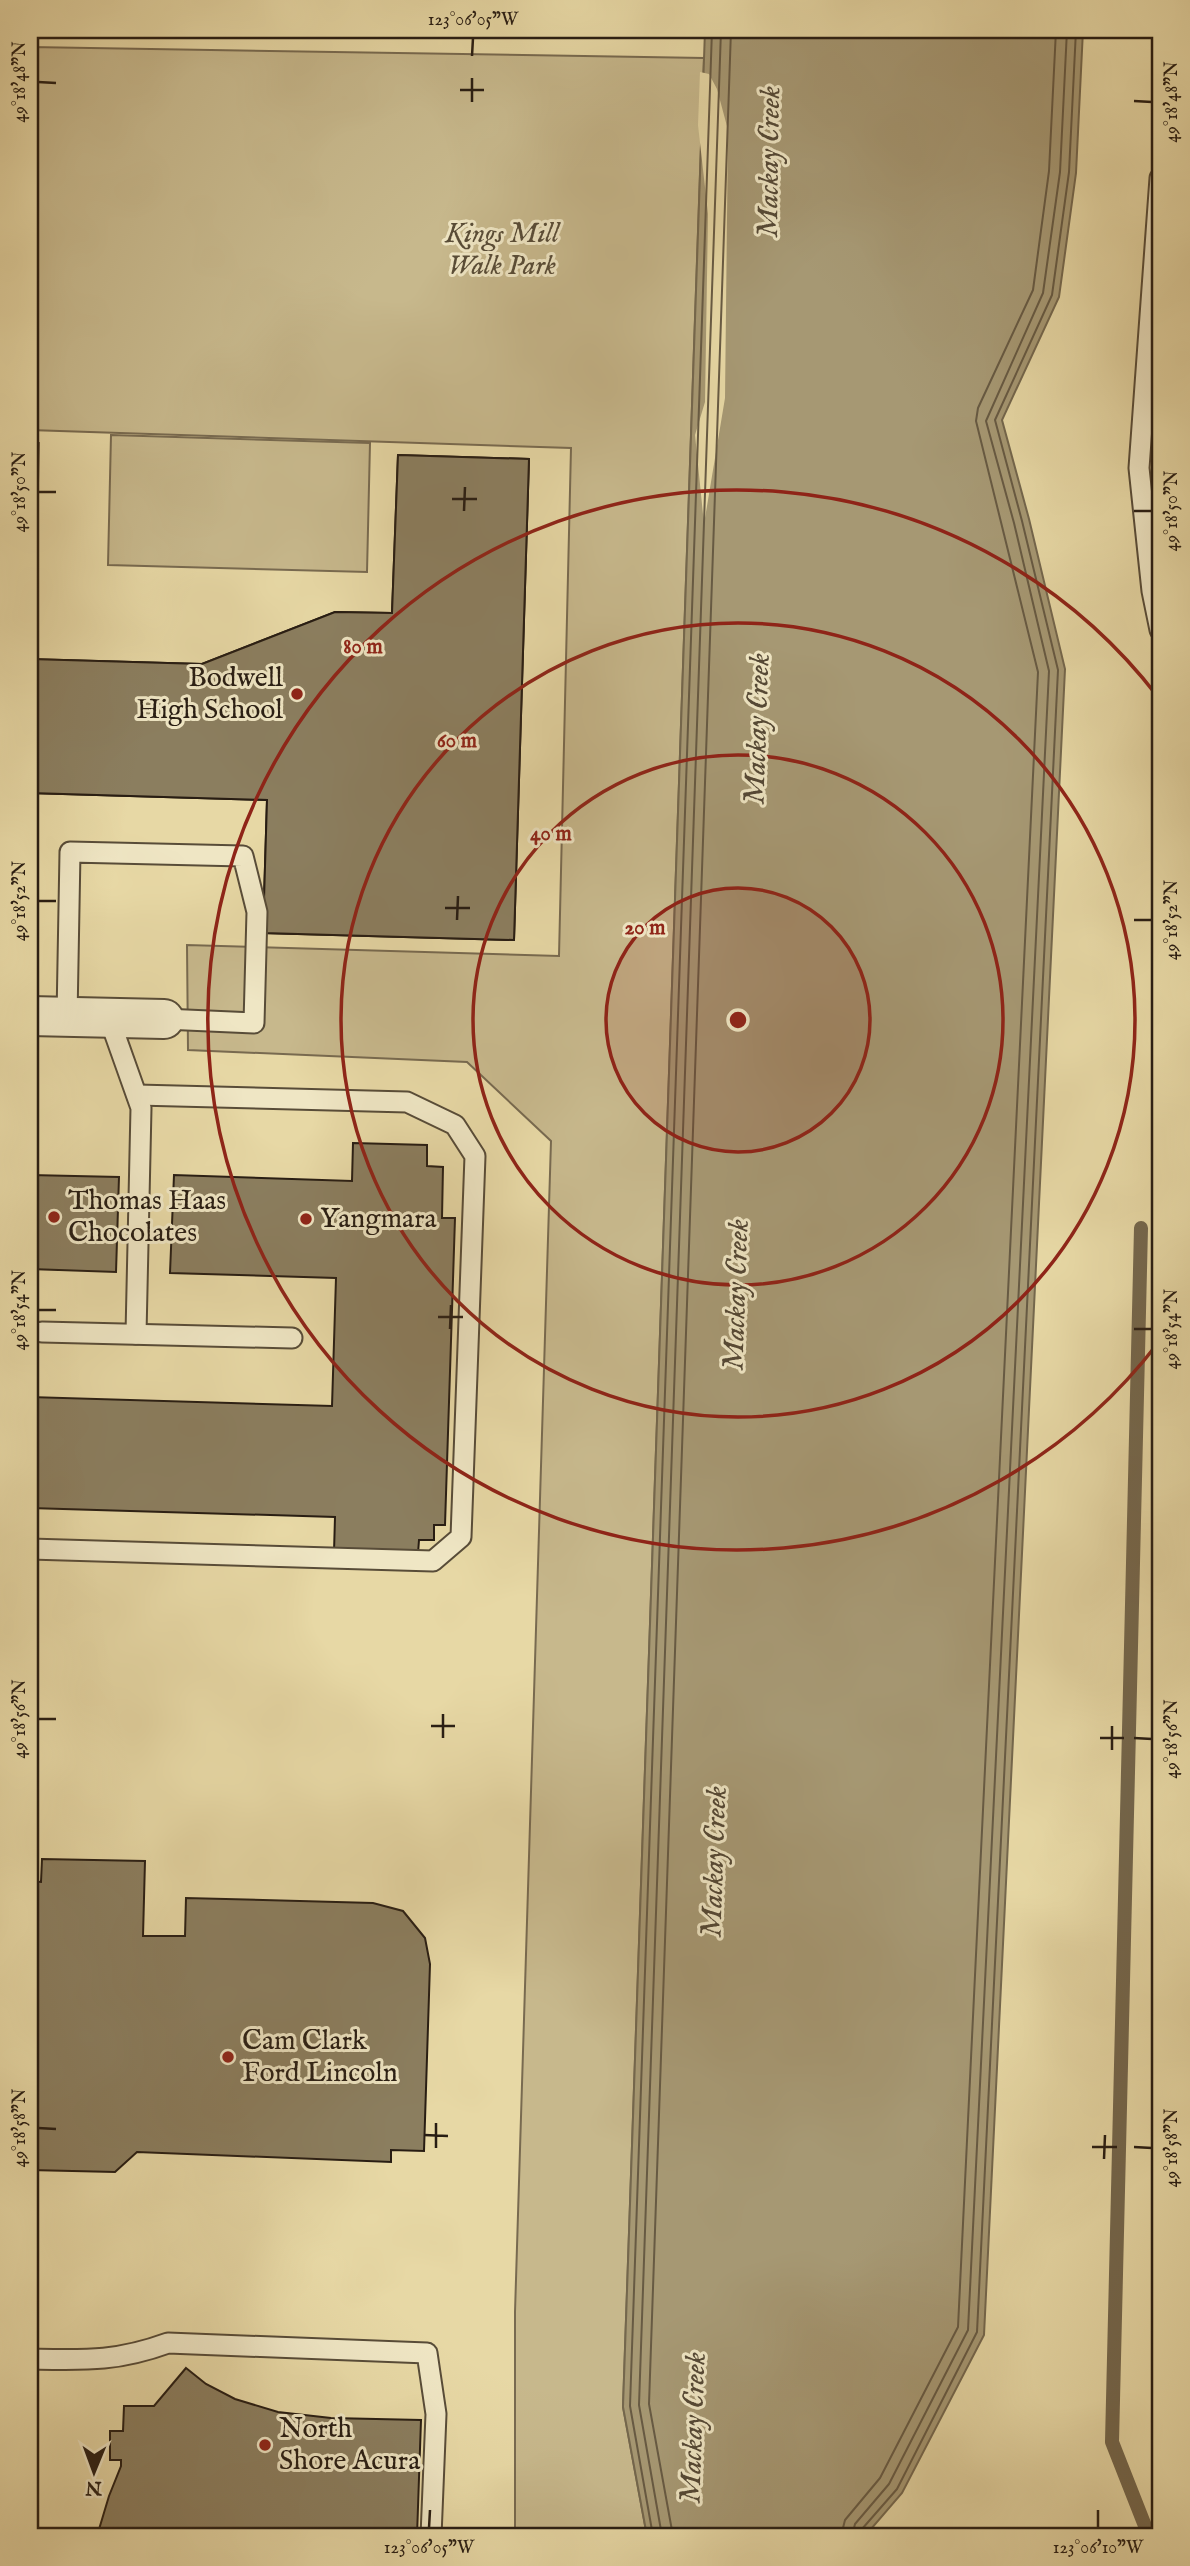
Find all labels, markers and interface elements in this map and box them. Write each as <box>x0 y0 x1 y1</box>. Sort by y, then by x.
text: 123°06'05"W <box>428 9 519 32</box>
text: 49°18'48"N <box>9 41 32 123</box>
text: 49°18'48"N <box>1161 61 1184 143</box>
water label: Mackay Creek <box>750 86 790 238</box>
park label: Kings Mill Walk Park <box>444 217 561 284</box>
text: 49°18'50"N <box>9 451 32 532</box>
text: 49°18'50"N <box>1161 470 1184 551</box>
text: 80 m <box>343 634 383 661</box>
water label: Mackay Creek <box>736 653 780 805</box>
place label: Bodwell High School <box>136 661 283 728</box>
marker: Bodwell High School <box>289 686 305 702</box>
text: 60 m <box>437 728 478 755</box>
text: 40 m <box>530 821 572 848</box>
text: 49°18'52"N <box>9 860 32 941</box>
text: 49°18'52"N <box>1161 879 1184 960</box>
text: 20 m <box>625 915 666 942</box>
centre of rings <box>726 1008 750 1032</box>
place label: Thomas Haas Chocolates <box>68 1184 226 1251</box>
place label: Yangmara <box>320 1202 437 1237</box>
marker: Thomas Haas Chocolates <box>46 1209 62 1225</box>
marker: Yangmara <box>298 1211 314 1227</box>
water label: Mackay Creek <box>715 1219 759 1371</box>
text: 49°18'54"N <box>9 1269 32 1350</box>
text: 49°18'54"N <box>1161 1288 1184 1369</box>
text: 49°18'56"N <box>9 1679 32 1759</box>
text: 49°18'56"N <box>1161 1699 1184 1779</box>
water label: Mackay Creek <box>693 1786 737 1938</box>
place label: Cam Clark Ford Lincoln <box>242 2024 398 2091</box>
marker: Cam Clark Ford Lincoln <box>220 2049 236 2065</box>
text: 49°18'58"N <box>9 2088 32 2168</box>
text: 49°18'58"N <box>1161 2108 1184 2188</box>
water label: Mackay Creek <box>672 2352 716 2504</box>
place label: North Shore Acura <box>279 2412 421 2479</box>
north arrow <box>60 2436 130 2506</box>
marker: North Shore Acura <box>257 2437 273 2453</box>
text: N <box>85 2475 103 2499</box>
text: 123°06'05"W <box>384 2537 475 2560</box>
text: 123°06'10"W <box>1053 2537 1144 2560</box>

